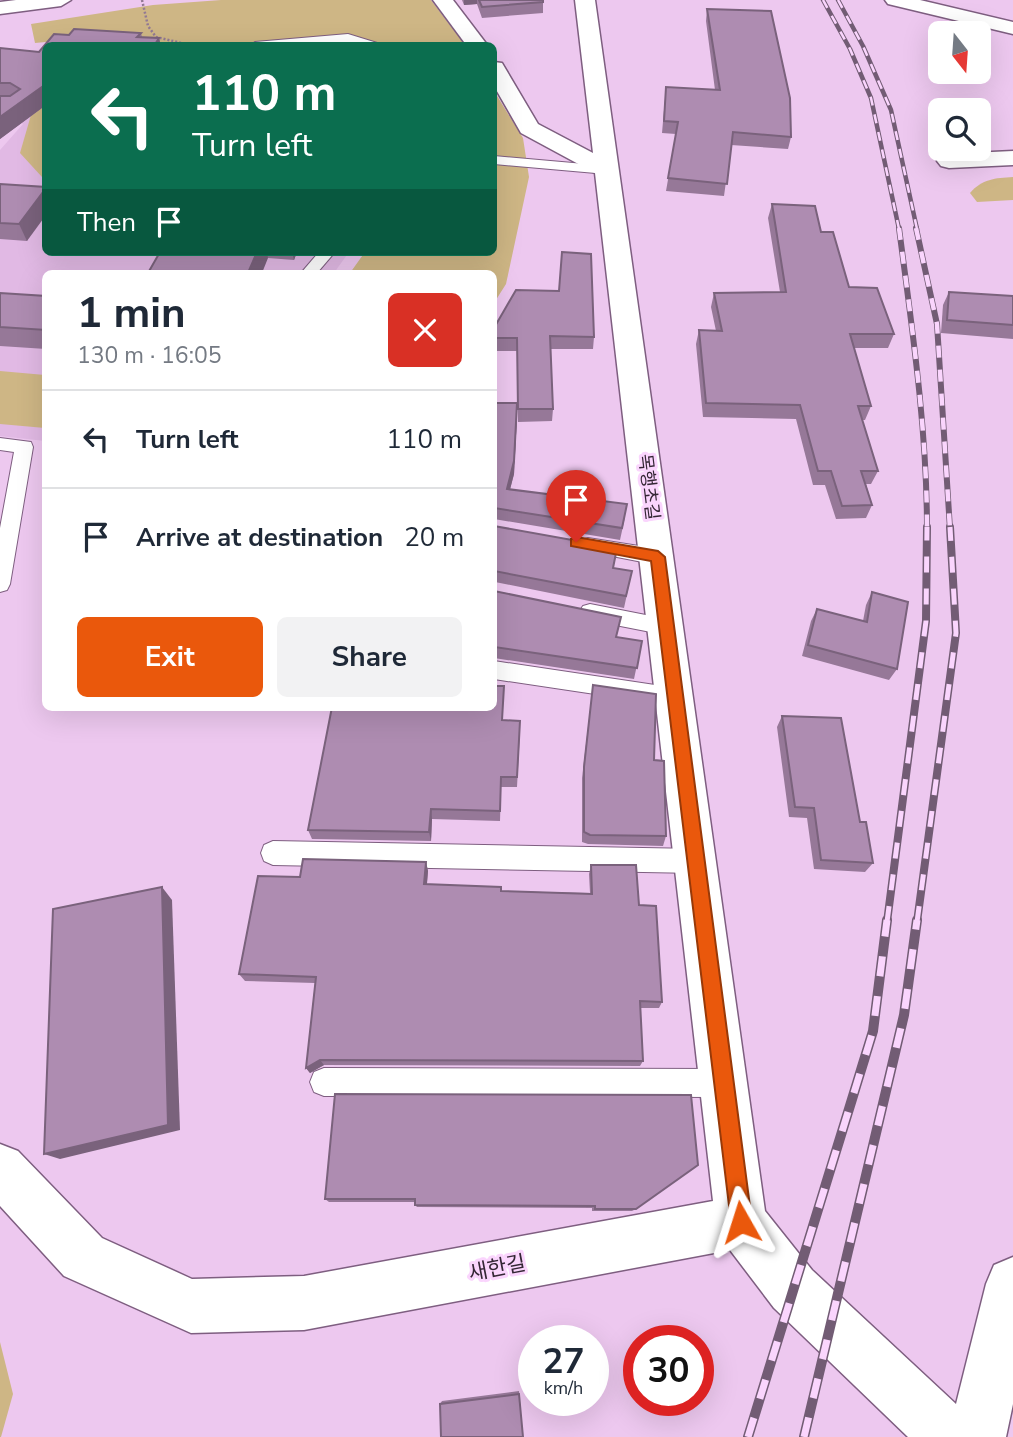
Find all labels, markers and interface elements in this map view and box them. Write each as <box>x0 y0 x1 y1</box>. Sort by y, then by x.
north arrow <box>928 21 990 84</box>
map controls <box>928 21 991 161</box>
text: 110 m <box>192 60 336 127</box>
icon: left <box>77 70 168 161</box>
button: search <box>928 98 991 161</box>
text: Turn left <box>192 124 312 167</box>
icon: arrive <box>150 203 188 241</box>
text: Then <box>77 205 136 240</box>
text: 1 min <box>77 285 186 342</box>
button: close <box>388 293 462 367</box>
text: 130 m · 16:05 <box>77 340 222 371</box>
icon: left <box>77 420 115 458</box>
text: Turn left <box>136 422 239 457</box>
text: 110 m <box>386 422 462 457</box>
street label: 목행초길 <box>633 453 665 521</box>
pin <box>546 470 606 542</box>
icon: arrive <box>557 481 595 519</box>
icon: arrive <box>77 518 115 556</box>
text: Arrive at destination <box>136 520 383 555</box>
text: 20 m <box>404 520 464 555</box>
button: Exit <box>77 617 263 697</box>
button: Share <box>277 617 462 697</box>
position arrow <box>704 1185 778 1259</box>
street label: 새한길 <box>466 1249 528 1287</box>
speed limit sign: 30 <box>623 1325 714 1416</box>
text: 27 <box>542 1338 585 1385</box>
text: km/h <box>544 1376 583 1400</box>

